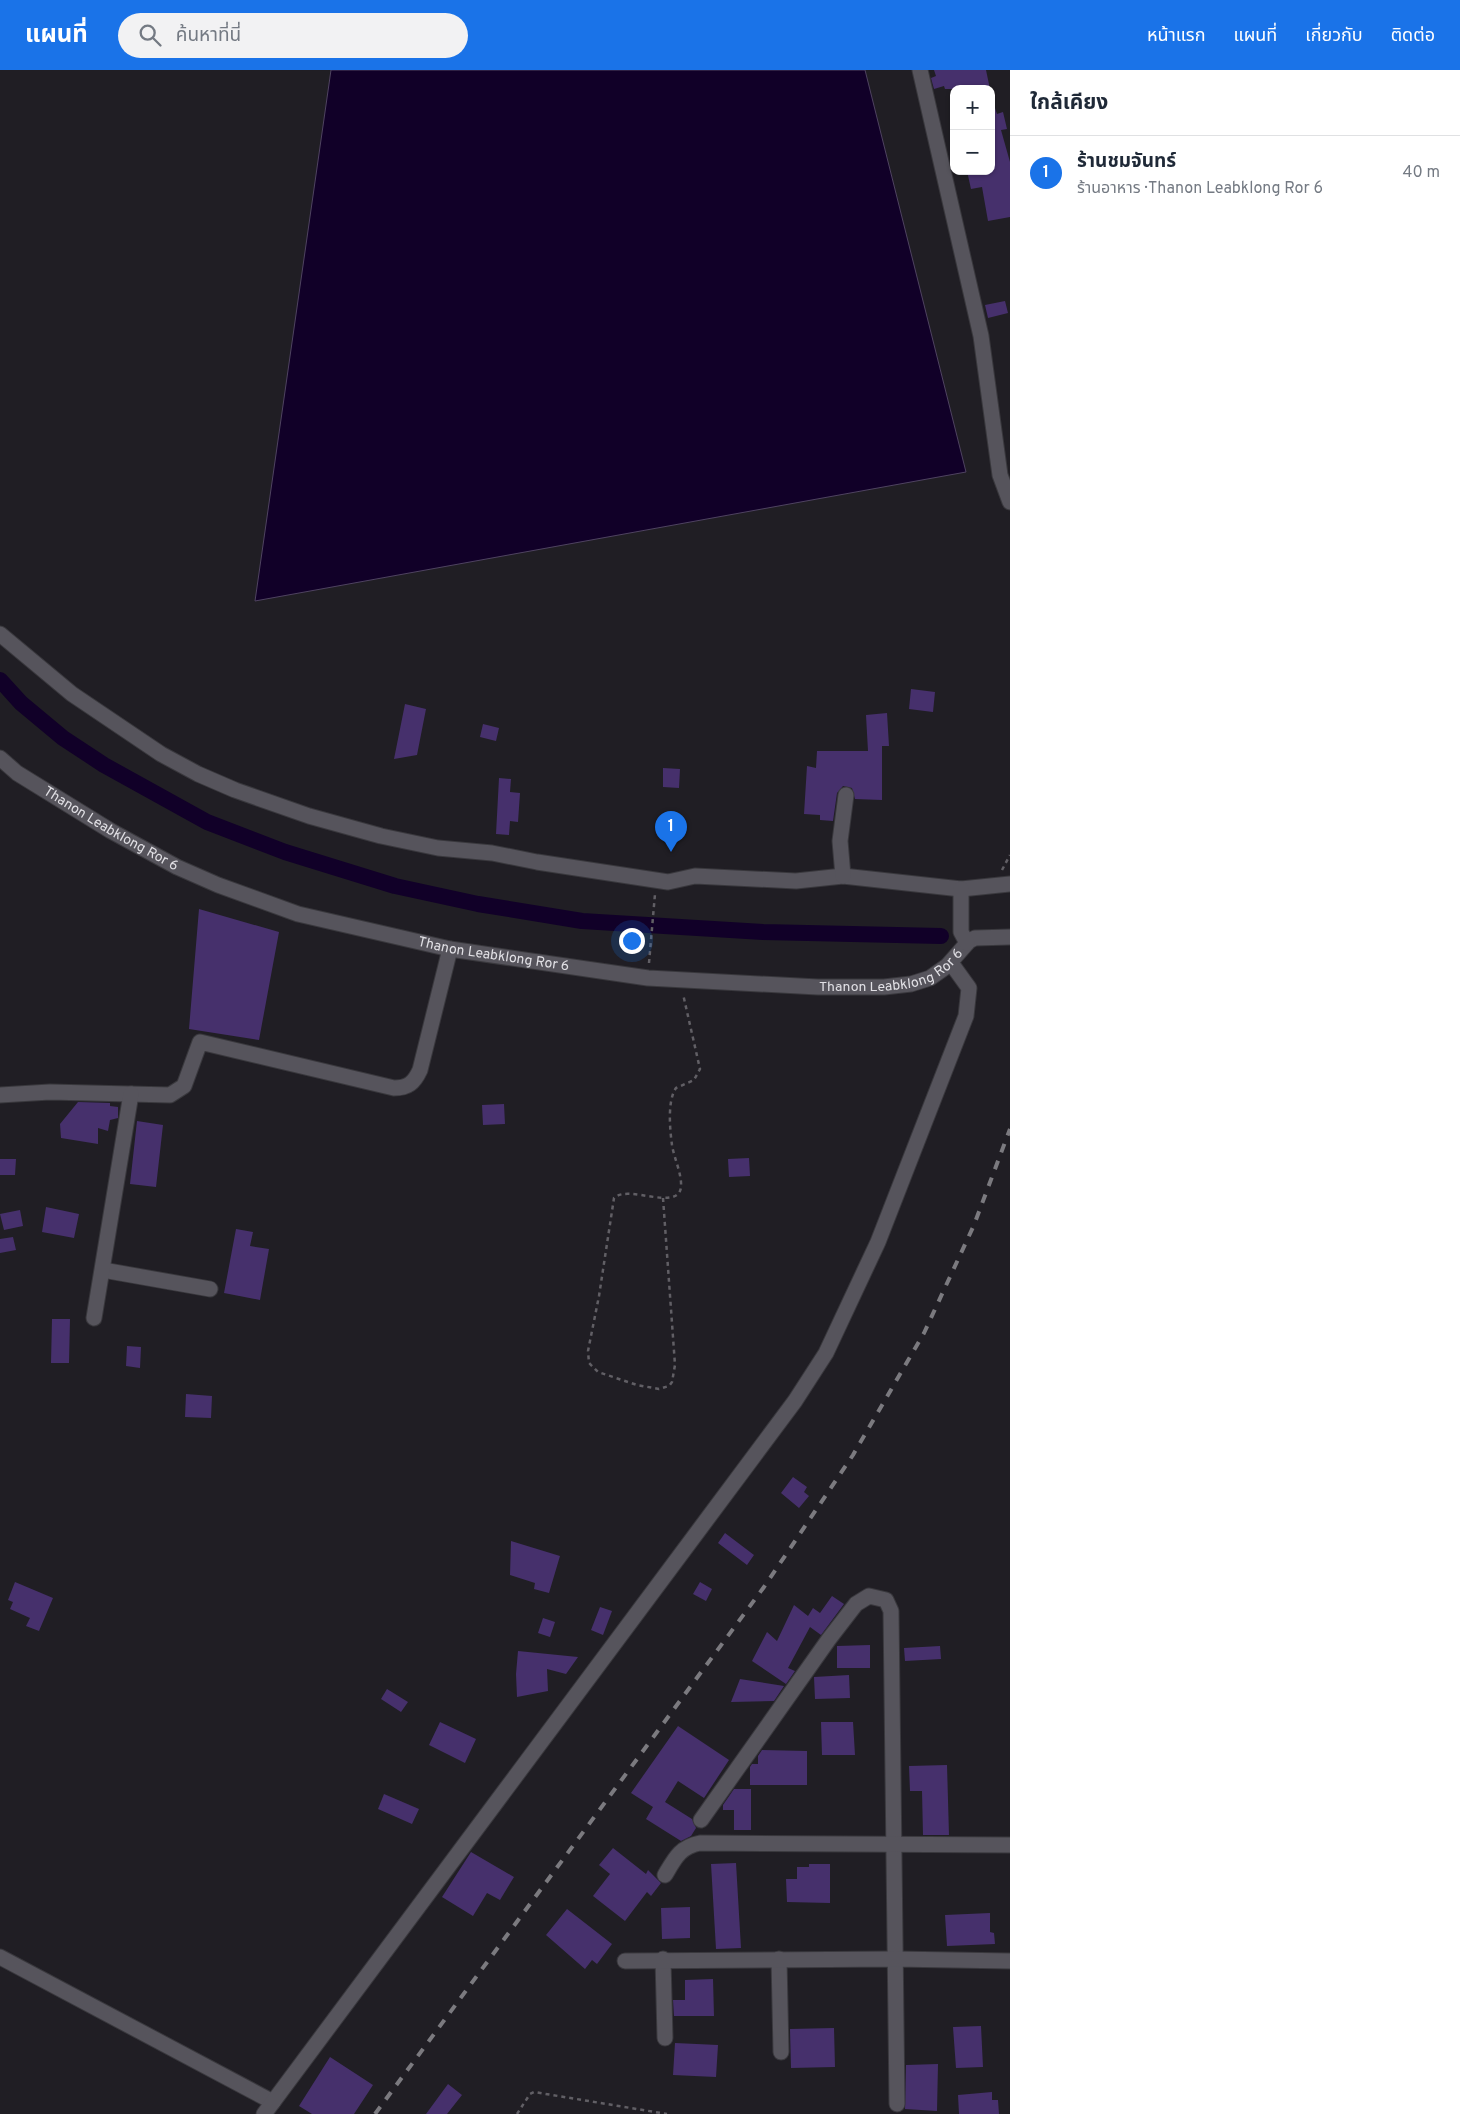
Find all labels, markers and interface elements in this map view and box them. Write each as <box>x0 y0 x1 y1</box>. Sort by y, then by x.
search box <box>118 13 468 58</box>
text: แผนที่ <box>25 21 88 51</box>
icon: search <box>136 21 164 49</box>
text: ค้นหาที่นี่ <box>176 24 241 48</box>
text: หน้าแรก <box>1147 25 1205 48</box>
text: แผนที่ <box>1233 25 1277 48</box>
text: เกี่ยวกับ <box>1305 25 1363 48</box>
text: ติดต่อ <box>1391 25 1435 48</box>
map controls <box>950 85 995 175</box>
button: + <box>950 85 995 130</box>
text: ใกล้เคียง <box>1030 90 1108 117</box>
button: − <box>950 130 995 175</box>
text: ร้านชมจันทร์ <box>1077 150 1176 174</box>
text: 1 <box>1043 163 1049 183</box>
text: 40 m <box>1402 163 1440 183</box>
text: ร้านอาหาร · Thanon Leabklong Ror 6 <box>1077 179 1323 199</box>
street label: Thanon Leabklong Ror 6 <box>40 783 181 875</box>
pin: 1 <box>655 811 687 852</box>
your location <box>619 928 645 954</box>
street label: Thanon Leabklong Ror 6 <box>416 933 570 975</box>
street label: Thanon Leabklong Ror 6 <box>819 945 967 996</box>

